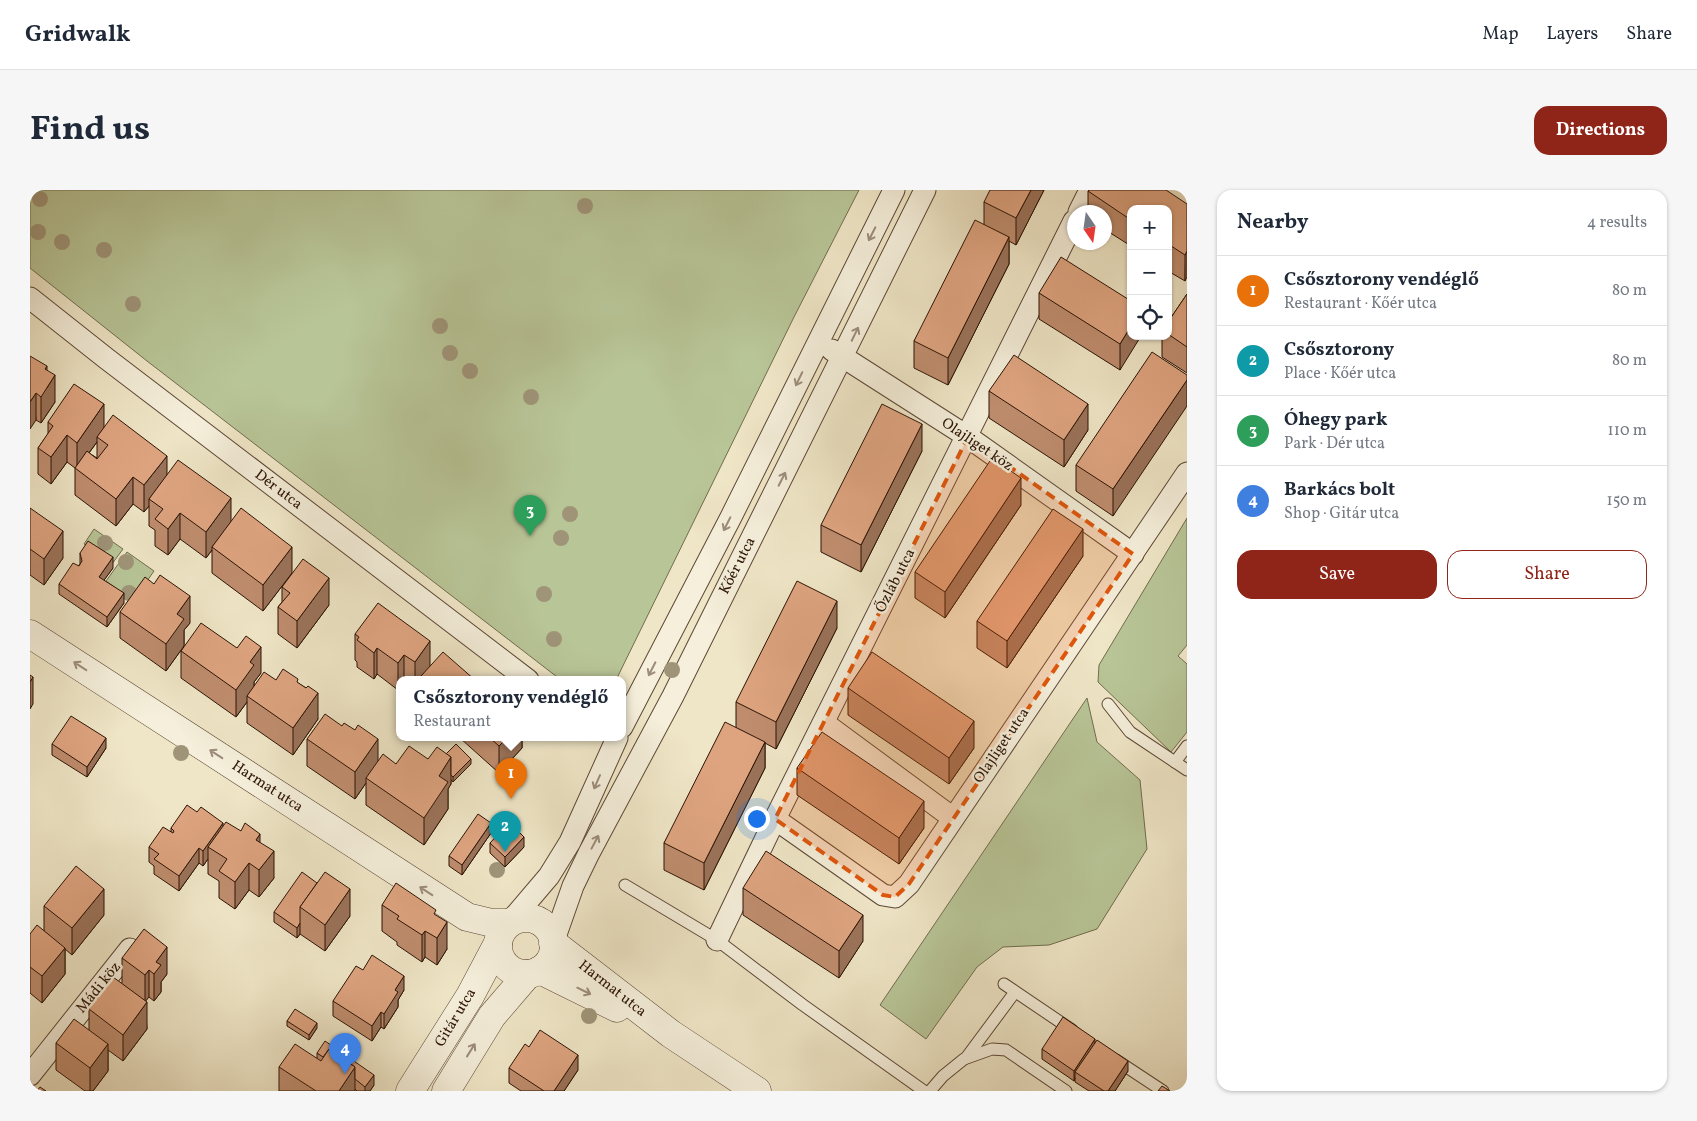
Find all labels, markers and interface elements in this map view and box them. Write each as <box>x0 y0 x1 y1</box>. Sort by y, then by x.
text: Gridwalk <box>25 18 131 52</box>
text: Map <box>1482 22 1518 47</box>
text: Layers <box>1546 22 1598 47</box>
text: Share <box>1626 22 1672 47</box>
text: Find us <box>30 106 150 154</box>
button: Directions <box>1534 106 1667 155</box>
north arrow <box>1067 205 1112 250</box>
map controls <box>1127 205 1172 340</box>
button: + <box>1127 205 1172 250</box>
text: Nearby <box>1237 208 1308 237</box>
text: 4 results <box>1587 212 1647 234</box>
one-way arrow <box>867 226 877 241</box>
button: − <box>1127 250 1172 295</box>
text: Csősztorony vendéglő <box>1284 267 1479 293</box>
text: 1 <box>1250 280 1256 302</box>
text: 80 m <box>1612 280 1647 302</box>
text: Restaurant · Kőér utca <box>1284 293 1437 315</box>
button: locate <box>1127 295 1172 340</box>
one-way arrow <box>850 327 860 342</box>
text: Csősztorony <box>1284 337 1394 363</box>
text: 2 <box>1249 350 1257 372</box>
text: 80 m <box>1612 350 1647 372</box>
text: Place · Kőér utca <box>1284 363 1396 385</box>
one-way arrow <box>794 371 803 386</box>
text: Óhegy park <box>1284 407 1388 433</box>
street label: Olajliget köz <box>937 413 1017 477</box>
text: 3 <box>1249 420 1257 442</box>
text: 110 m <box>1608 420 1647 442</box>
text: Park · Dér utca <box>1284 433 1385 455</box>
street label: Dér utca <box>250 465 306 515</box>
one-way arrow <box>778 472 787 487</box>
text: Barkács bolt <box>1284 477 1395 503</box>
text: 4 <box>1248 490 1258 512</box>
text: 150 m <box>1606 490 1647 512</box>
pin: 3 <box>514 495 546 536</box>
text: Shop · Gitár utca <box>1284 503 1399 525</box>
one-way arrow <box>722 517 732 532</box>
street label: Kőér utca <box>715 534 761 598</box>
street label: Őzláb utca <box>871 545 921 617</box>
button: Save <box>1237 550 1437 599</box>
button: Share <box>1447 550 1647 599</box>
one-way arrow <box>73 661 87 671</box>
one-way arrow <box>647 661 656 676</box>
popup <box>396 676 626 741</box>
text: Csősztorony vendéglő <box>414 685 608 711</box>
street label: Olajliget utca <box>969 704 1035 788</box>
text: Restaurant <box>414 711 491 733</box>
one-way arrow <box>210 749 224 759</box>
street label: Harmat utca <box>227 756 307 818</box>
pin: 1 <box>495 758 527 799</box>
one-way arrow <box>591 774 601 789</box>
your location <box>744 806 770 832</box>
pin: 2 <box>489 811 521 852</box>
one-way arrow <box>590 835 600 850</box>
one-way arrow <box>419 885 433 896</box>
street label: Harmat utca <box>573 956 651 1022</box>
street label: Mádi köz <box>72 958 126 1018</box>
street label: Gitár utca <box>430 985 482 1051</box>
one-way arrow <box>576 987 591 997</box>
pin: 4 <box>329 1033 361 1074</box>
one-way arrow <box>467 1043 477 1057</box>

